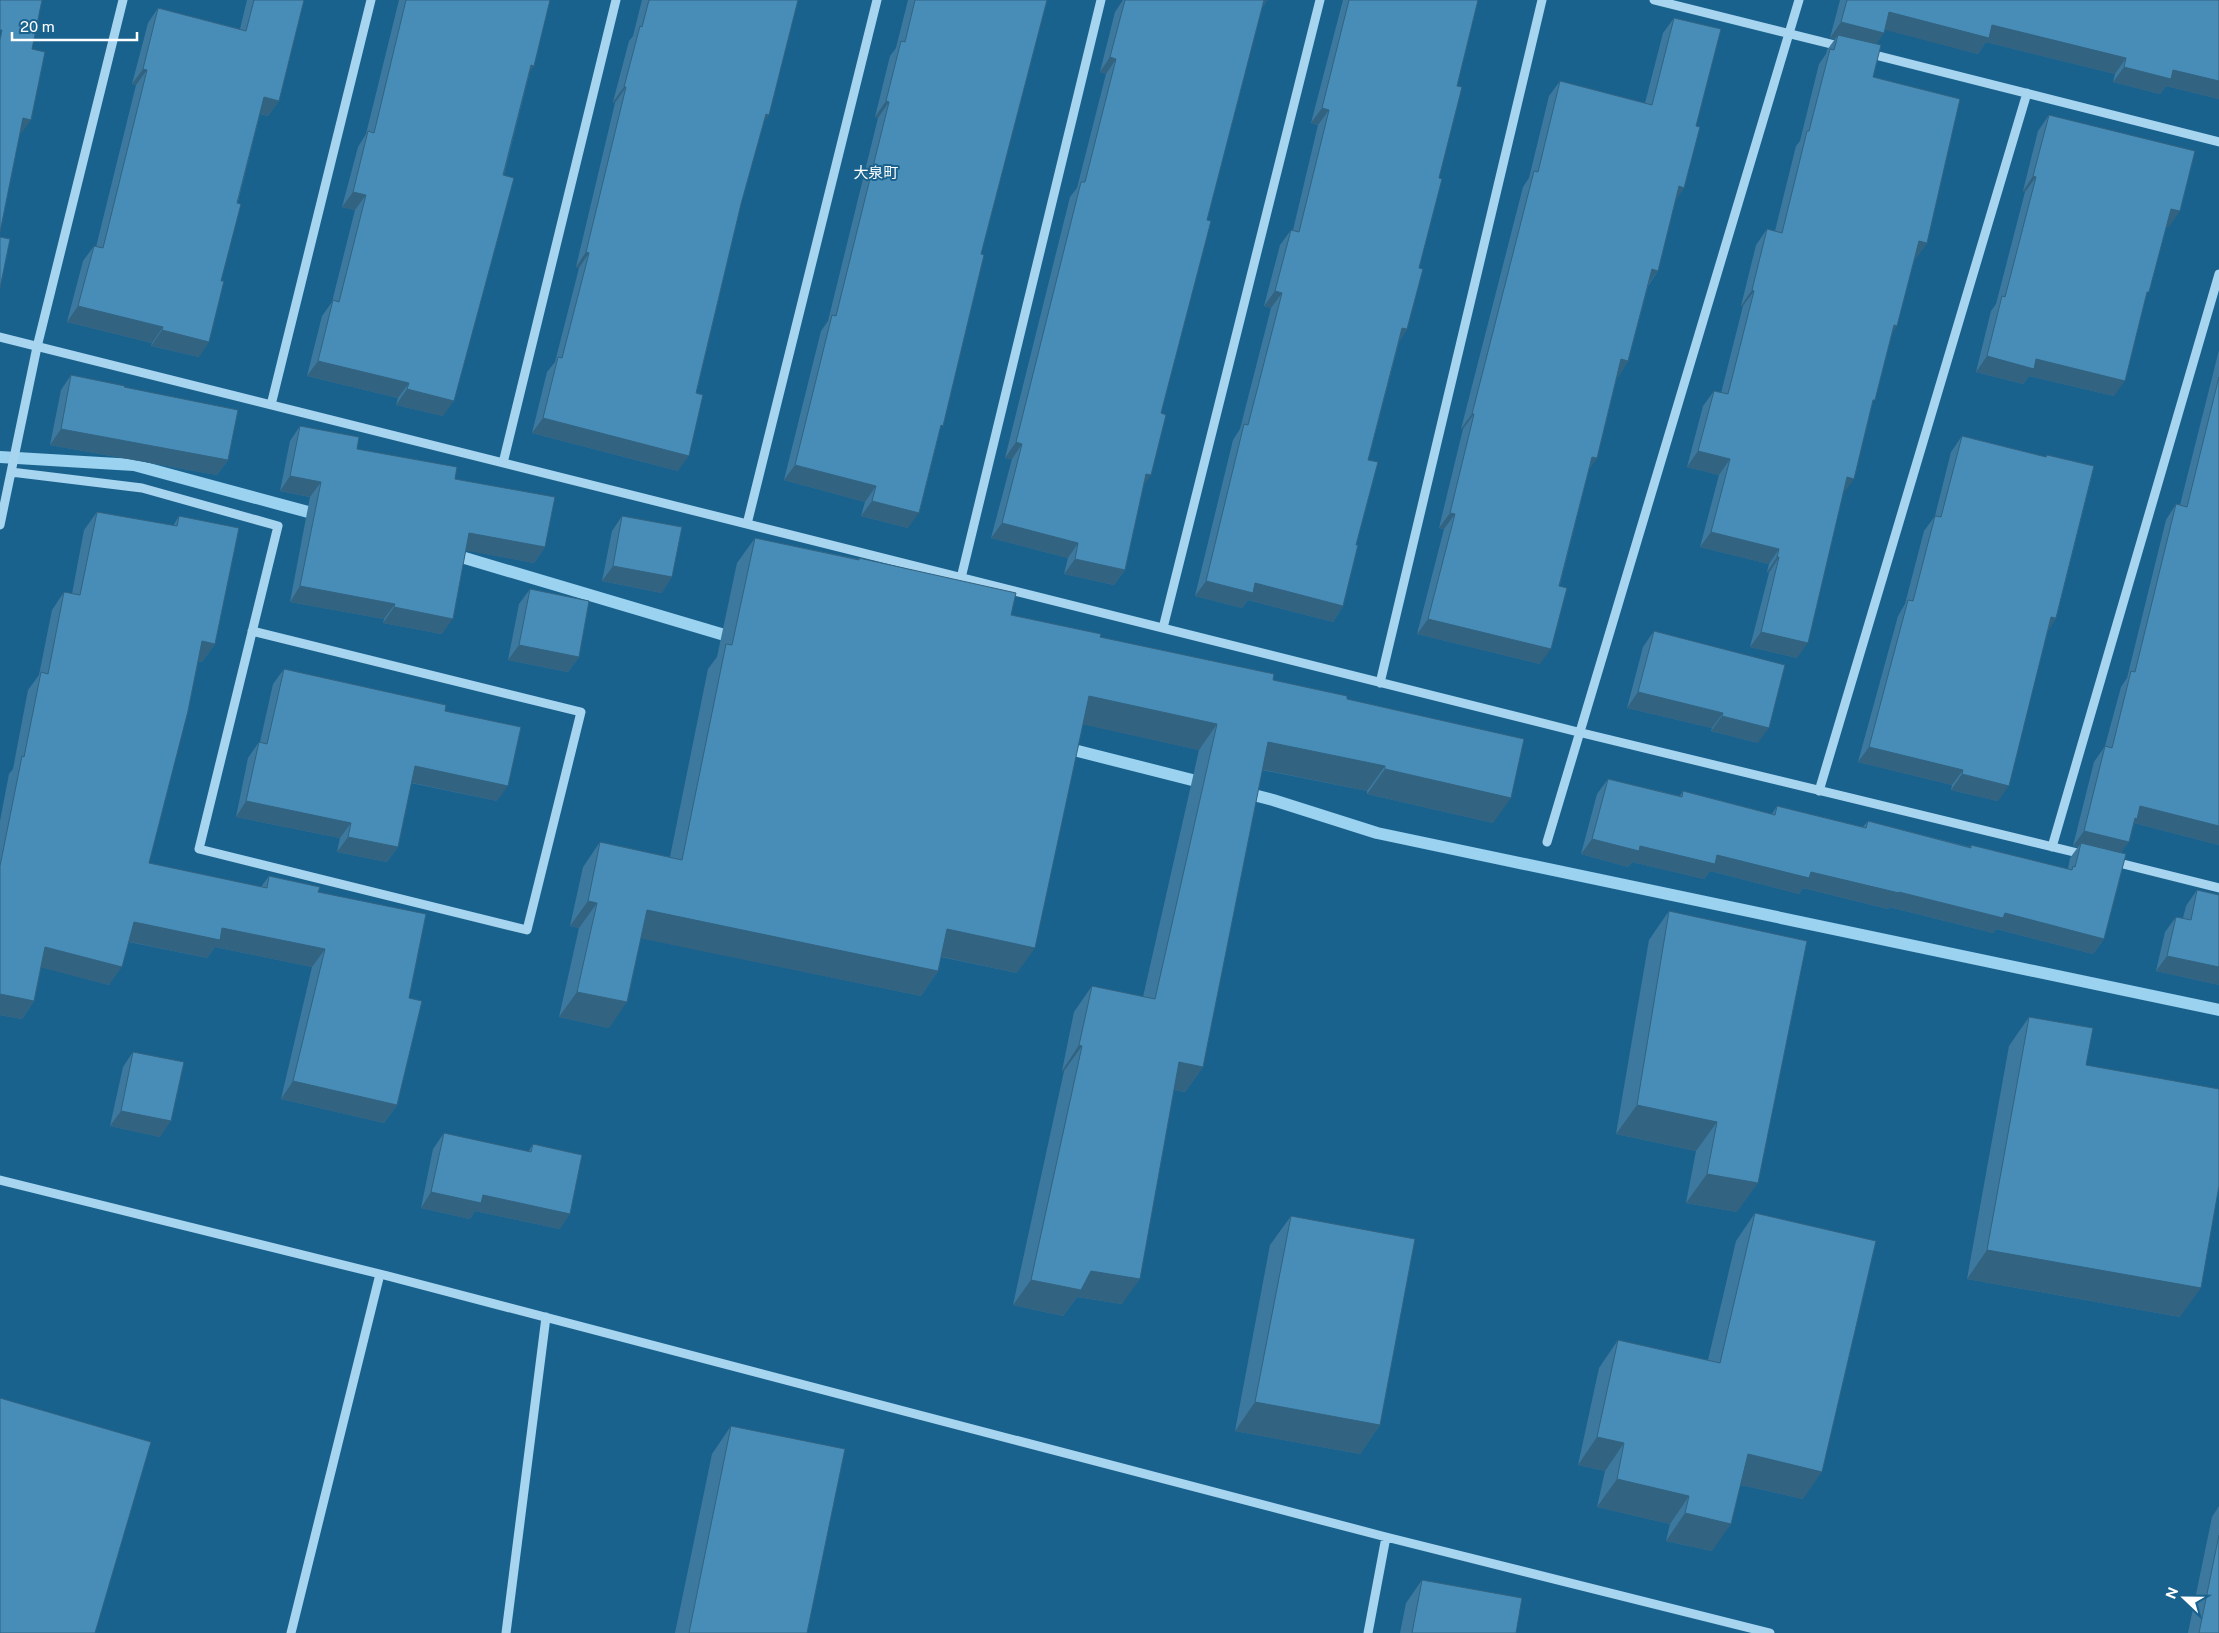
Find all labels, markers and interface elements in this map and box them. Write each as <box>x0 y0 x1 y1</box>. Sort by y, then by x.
scale bar <box>12 10 138 42</box>
text: 20 m <box>20 18 55 35</box>
district label: 大泉町 <box>853 164 899 181</box>
north arrow <box>2159 1573 2209 1623</box>
text: N <box>2162 1585 2181 1601</box>

